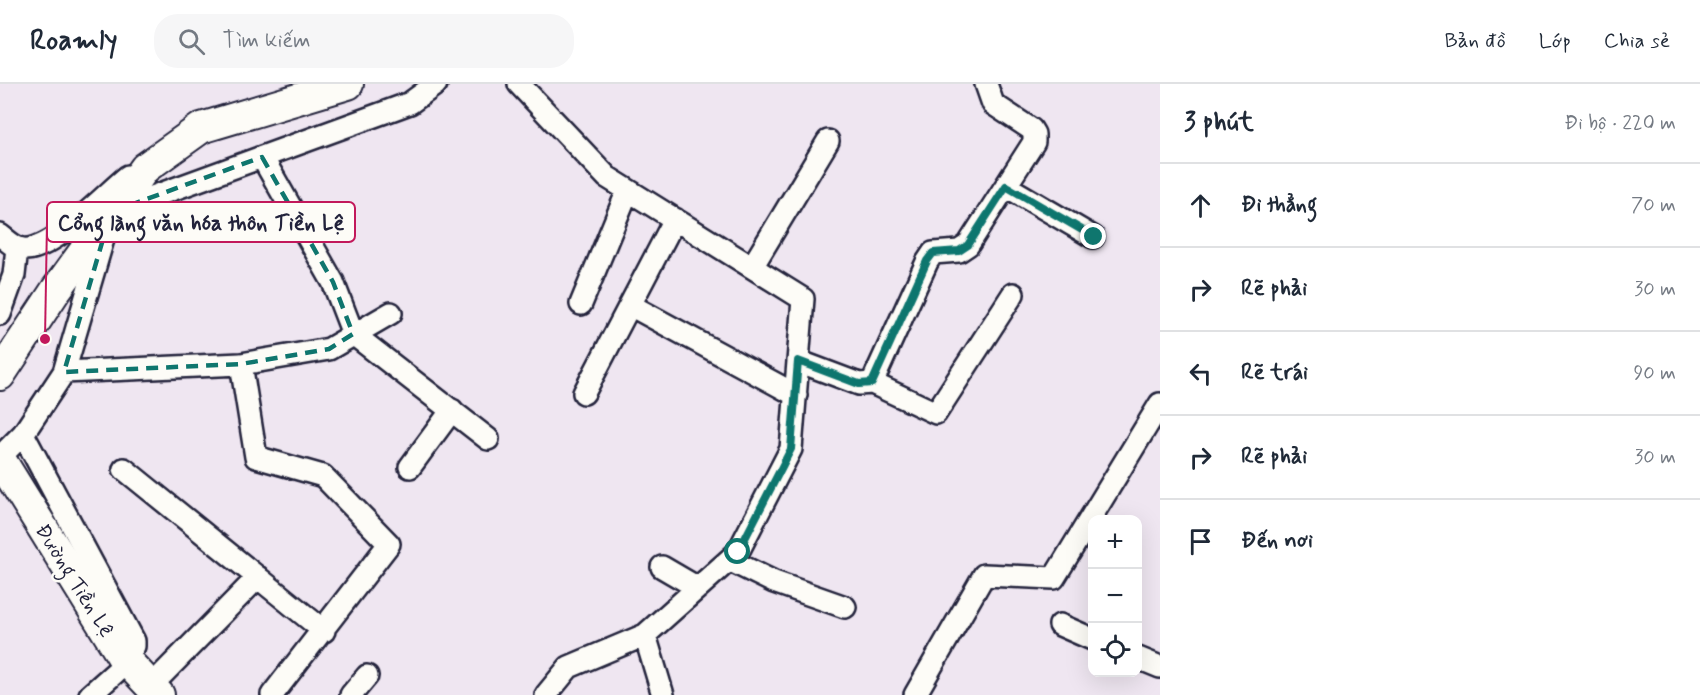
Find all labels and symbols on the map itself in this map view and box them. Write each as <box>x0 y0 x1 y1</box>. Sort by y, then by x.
callout: Cổng làng văn hóa thôn Tiền Lệ <box>47 202 355 242</box>
text: Cổng làng văn hóa thôn Tiền Lệ <box>58 210 344 242</box>
route end <box>1080 223 1106 249</box>
street label: Đường Tiền Lệ <box>27 519 120 643</box>
route start <box>724 538 750 564</box>

